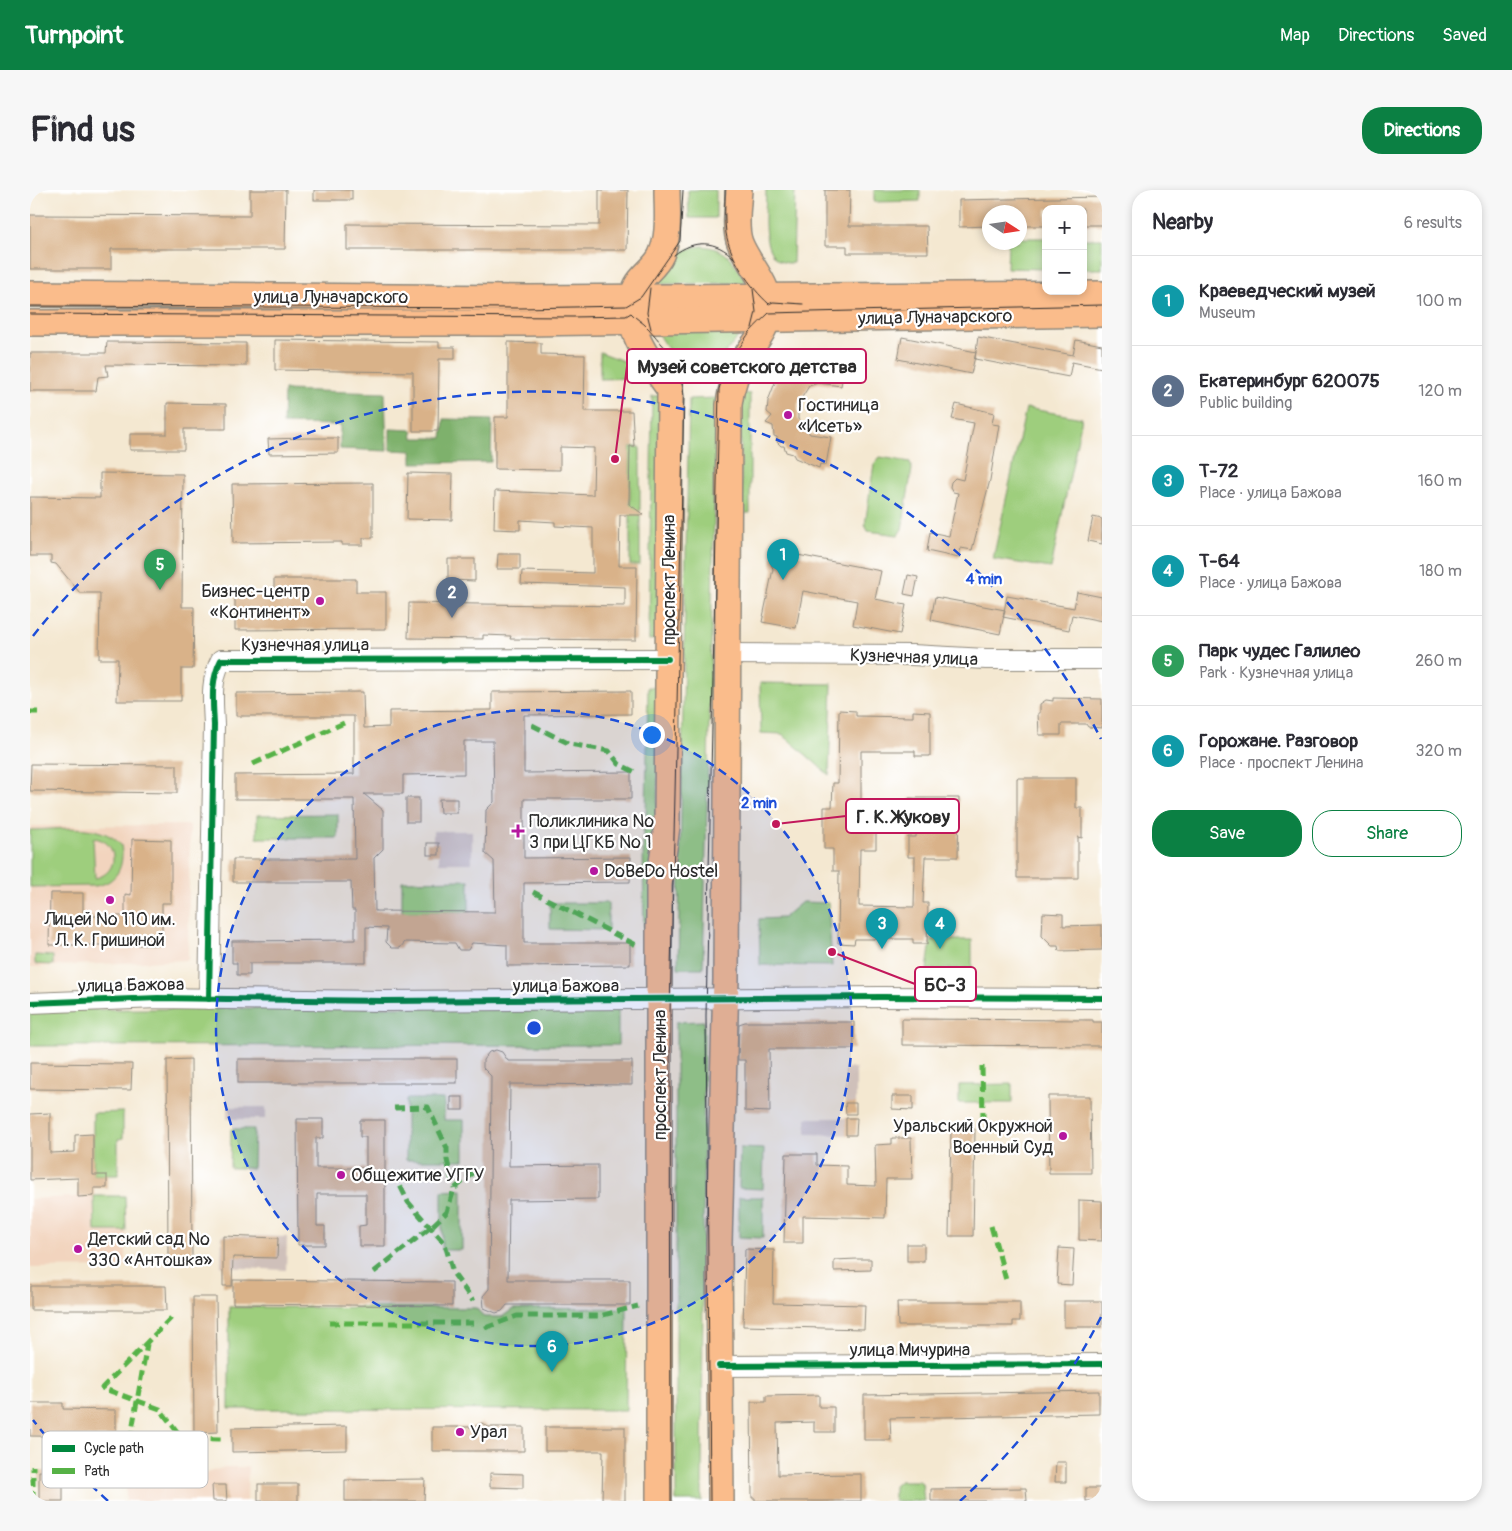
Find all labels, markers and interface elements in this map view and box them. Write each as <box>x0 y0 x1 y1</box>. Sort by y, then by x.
text: Turnpoint <box>25 21 123 50</box>
text: Map <box>1280 24 1310 47</box>
text: Directions <box>1338 24 1414 47</box>
text: Saved <box>1442 24 1487 47</box>
button: Directions <box>1362 107 1482 154</box>
text: Find us <box>30 108 135 152</box>
north arrow <box>982 205 1027 250</box>
map controls <box>1042 205 1087 295</box>
button: + <box>1042 205 1087 250</box>
text: Nearby <box>1152 209 1213 236</box>
text: 6 results <box>1404 213 1462 233</box>
button: − <box>1042 250 1087 295</box>
text: Краеведческий музей <box>1199 279 1376 303</box>
street label: улица Луначарского <box>253 286 409 309</box>
text: 1 <box>1165 291 1171 311</box>
text: 100 m <box>1416 291 1462 311</box>
text: Museum <box>1199 303 1255 323</box>
street label: улица Луначарского <box>857 305 1013 330</box>
callout: Музей советского детства <box>627 349 866 383</box>
text: Музей советского детства <box>637 355 857 379</box>
text: Екатеринбург 620075 <box>1199 369 1380 393</box>
text: 2 <box>1164 381 1172 401</box>
text: 120 m <box>1418 381 1462 401</box>
text: Public building <box>1199 393 1292 413</box>
place label: Гостиница «Исеть» <box>798 394 879 438</box>
marker: Гостиница «Исеть» <box>782 409 794 421</box>
text: Т-72 <box>1199 459 1238 483</box>
text: 3 <box>1164 471 1172 491</box>
text: 160 m <box>1418 471 1462 491</box>
text: Place · улица Бажова <box>1199 483 1342 503</box>
street label: проспект Ленина <box>658 515 681 645</box>
pin: 1 <box>767 539 799 580</box>
pin: 5 <box>144 549 176 590</box>
text: Т-64 <box>1199 549 1240 573</box>
text: 4 <box>1163 561 1173 581</box>
text: 180 m <box>1419 561 1462 581</box>
text: 4 min <box>966 570 1003 589</box>
text: Place · улица Бажова <box>1199 573 1342 593</box>
pin: 2 <box>436 577 468 618</box>
place label: Бизнес-центр «Континент» <box>201 580 310 624</box>
marker: Бизнес-центр «Континент» <box>314 595 326 607</box>
street label: Кузнечная улица <box>241 634 369 657</box>
text: Парк чудес Галилео <box>1199 639 1360 663</box>
street label: Кузнечная улица <box>850 644 978 671</box>
text: 5 <box>1164 651 1172 671</box>
text: 260 m <box>1415 651 1462 671</box>
text: Park · Кузнечная улица <box>1199 663 1353 683</box>
your location <box>639 722 665 748</box>
text: Горожане. Разговор <box>1199 729 1358 753</box>
text: 6 <box>1163 741 1173 761</box>
text: 320 m <box>1416 741 1462 761</box>
text: Place · проспект Ленина <box>1199 753 1363 773</box>
text: 2 min <box>741 794 777 813</box>
callout: Г. К. Жукову <box>846 799 959 833</box>
text: Г. К. Жукову <box>856 805 951 829</box>
place label: Поликлиника № 3 при ЦГКБ № 1 <box>529 810 654 854</box>
button: Save <box>1152 810 1302 857</box>
button: Share <box>1312 810 1462 857</box>
marker: Поликлиника № 3 при ЦГКБ № 1 <box>511 824 525 838</box>
place label: DoBeDo Hostel <box>604 860 718 883</box>
marker: DoBeDo Hostel <box>588 865 600 877</box>
marker: Лицей № 110 им. Л. К. Гришиной <box>104 894 116 906</box>
place label: Лицей № 110 им. Л. К. Гришиной <box>43 908 176 952</box>
pin: 3 <box>866 908 898 949</box>
pin: 4 <box>924 908 956 949</box>
callout: БС-3 <box>915 967 976 1001</box>
street label: улица Бажова <box>77 973 184 998</box>
text: БС-3 <box>924 973 966 997</box>
street label: улица Бажова <box>512 975 619 998</box>
street label: проспект Ленина <box>649 1010 672 1140</box>
centre of rings <box>525 1019 543 1037</box>
place label: Уральский Окружной Военный Суд <box>893 1115 1053 1159</box>
marker: Уральский Окружной Военный Суд <box>1057 1130 1069 1142</box>
place label: Общежитие УГГУ <box>351 1164 485 1187</box>
marker: Общежитие УГГУ <box>335 1169 347 1181</box>
place label: Детский сад № 330 «Антошка» <box>87 1228 212 1272</box>
marker: Детский сад № 330 «Антошка» <box>72 1243 84 1255</box>
pin: 6 <box>536 1331 568 1372</box>
street label: улица Мичурина <box>849 1339 970 1362</box>
place label: Урал <box>470 1421 507 1444</box>
marker: Урал <box>454 1426 466 1438</box>
legend <box>42 1431 208 1488</box>
text: Cycle path <box>84 1440 144 1457</box>
text: Path <box>84 1463 109 1480</box>

